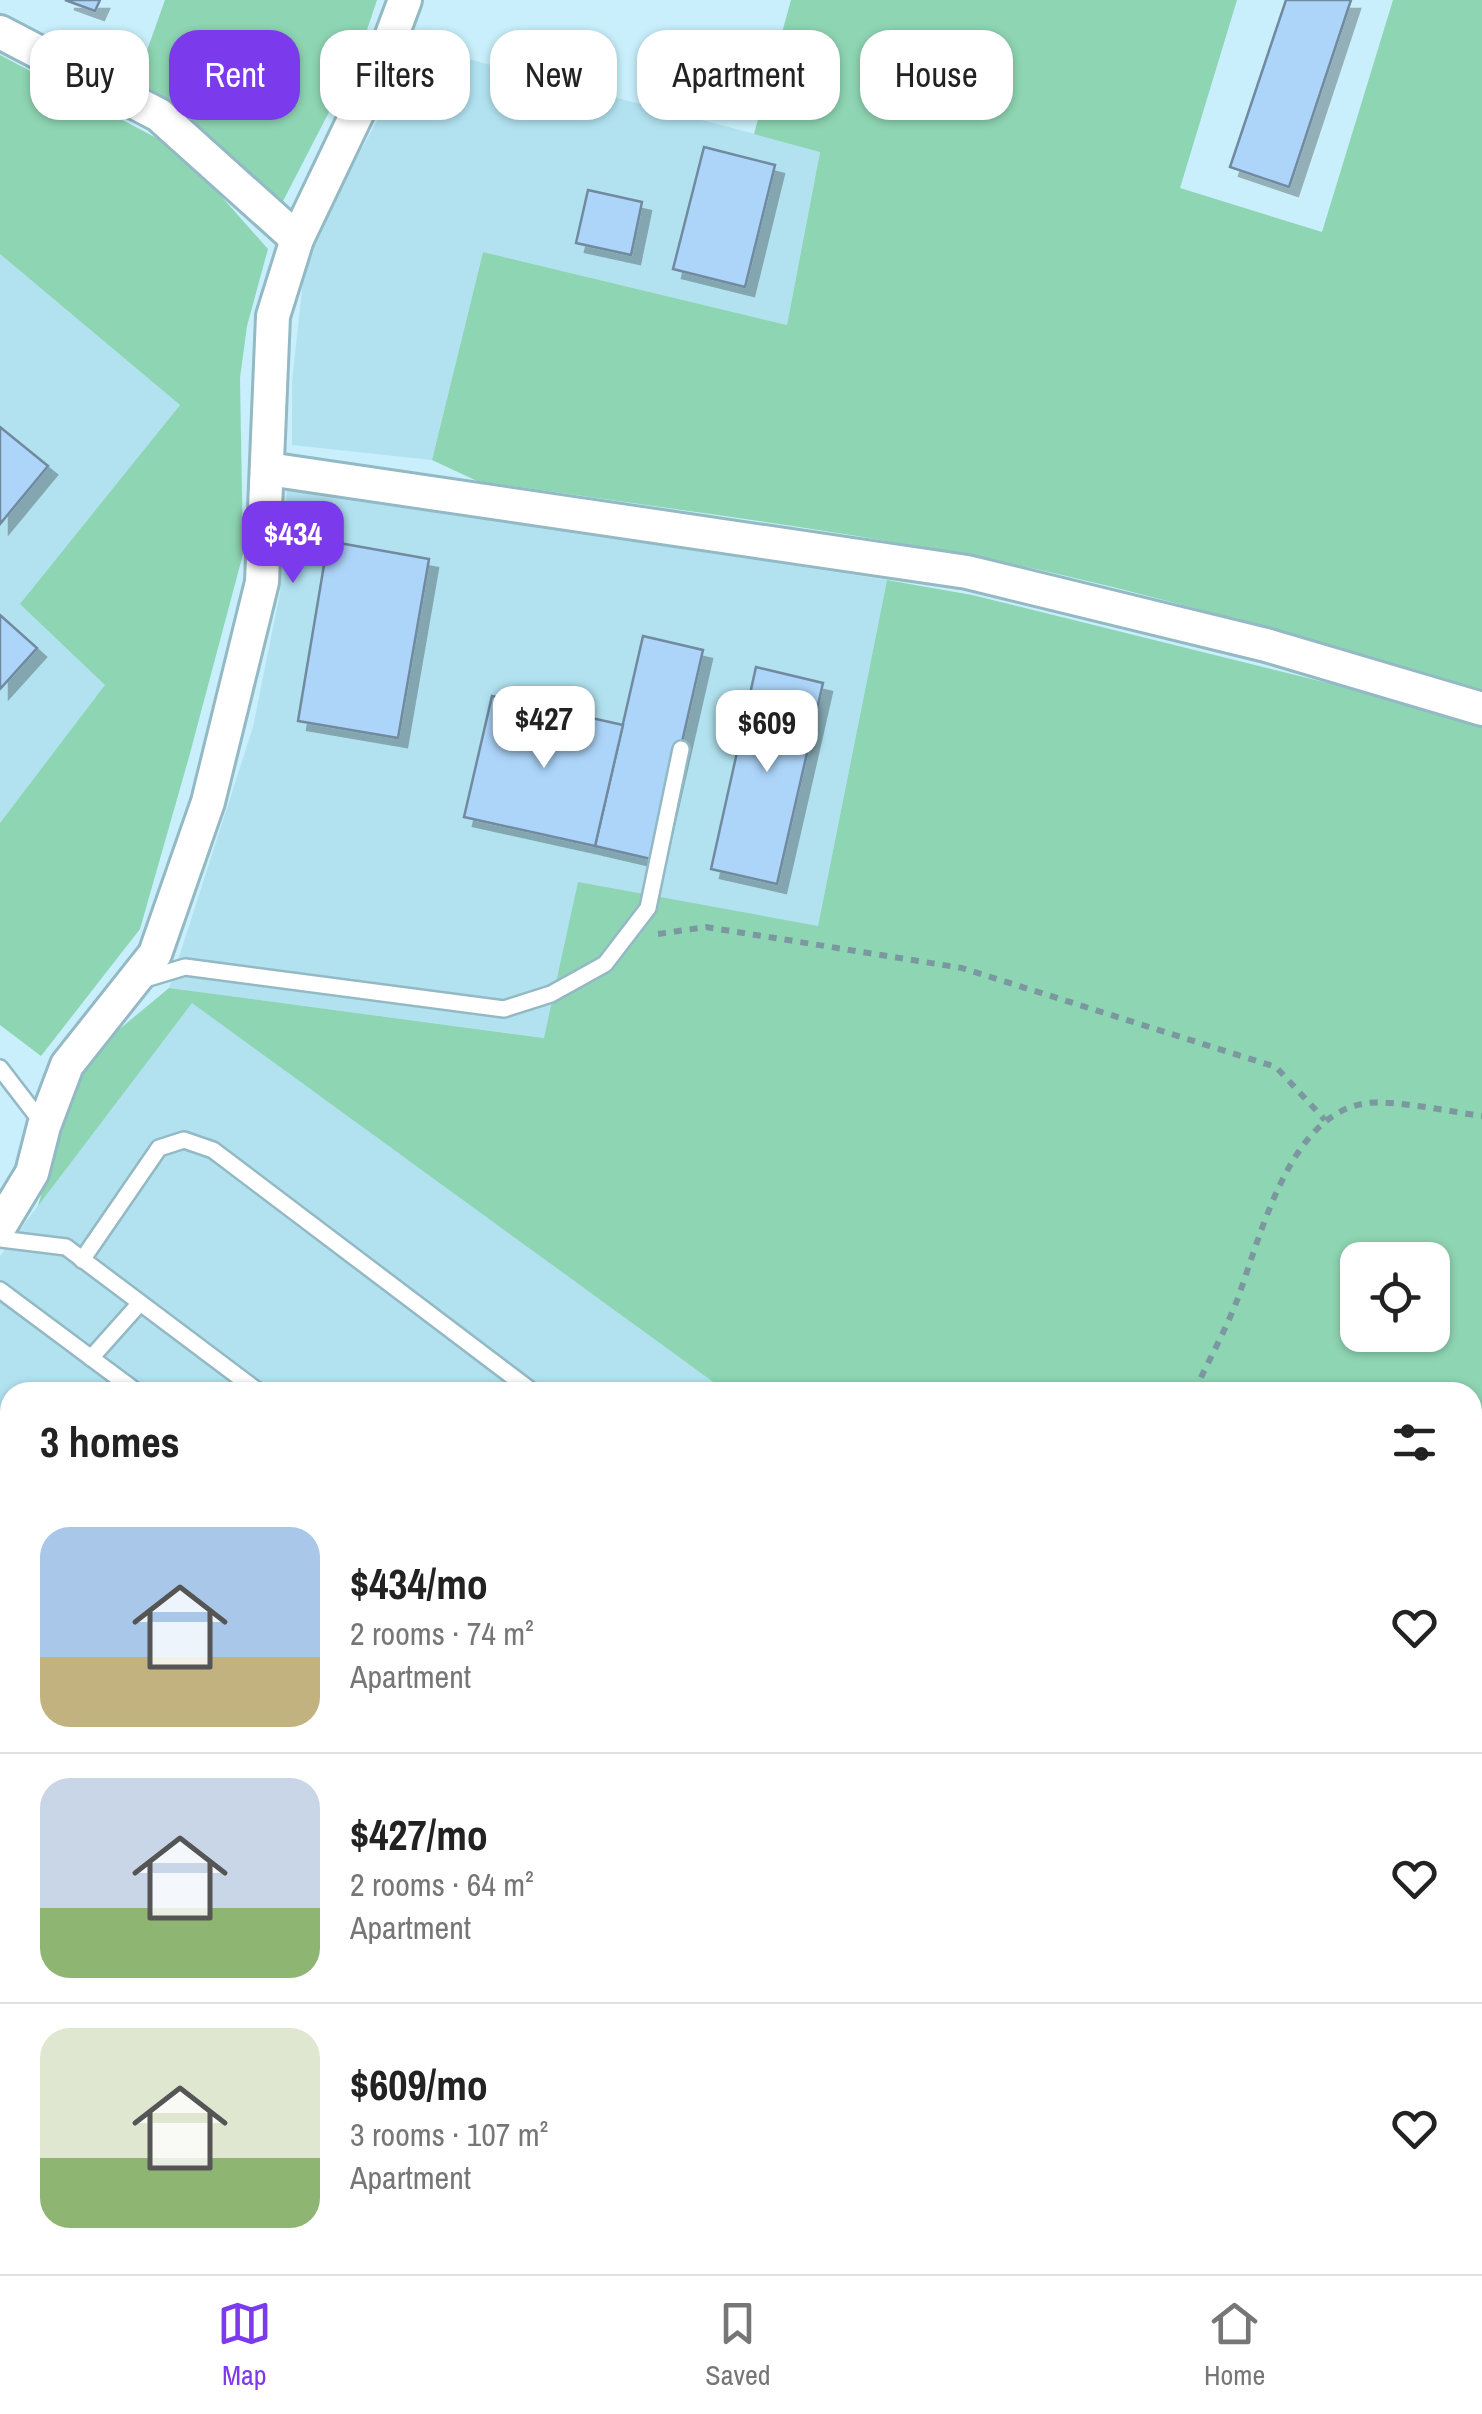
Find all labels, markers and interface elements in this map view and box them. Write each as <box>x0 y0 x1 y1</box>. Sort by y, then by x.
chip: Buy <box>30 30 149 120</box>
chip: Rent <box>169 30 300 120</box>
chip: Filters <box>320 30 470 120</box>
chip: New <box>490 30 617 120</box>
chip: Apartment <box>637 30 840 120</box>
chip: House <box>860 30 1013 120</box>
pin: $434 <box>234 501 352 586</box>
text: $434 <box>264 512 322 555</box>
pin: $427 <box>485 686 603 771</box>
pin: $609 <box>708 690 826 775</box>
text: $427 <box>515 697 573 740</box>
text: $609 <box>738 701 796 744</box>
map controls <box>1340 1242 1450 1352</box>
button: locate <box>1340 1242 1450 1352</box>
text: 3 homes <box>40 1414 180 1470</box>
icon: filters <box>1387 1415 1442 1470</box>
text: $434/mo <box>350 1556 488 1612</box>
icon: home <box>120 1567 240 1687</box>
icon: heart <box>1387 1600 1442 1655</box>
text: 2 rooms · 74 m² <box>350 1612 534 1655</box>
text: Apartment <box>350 1655 471 1698</box>
text: $427/mo <box>350 1807 488 1863</box>
icon: home <box>120 1818 240 1938</box>
icon: heart <box>1387 1851 1442 1906</box>
text: 2 rooms · 64 m² <box>350 1863 534 1906</box>
text: Apartment <box>350 1906 471 1949</box>
text: $609/mo <box>350 2057 488 2113</box>
icon: home <box>120 2068 240 2188</box>
icon: heart <box>1387 2101 1442 2156</box>
text: 3 rooms · 107 m² <box>350 2113 548 2156</box>
text: Apartment <box>350 2156 471 2199</box>
tab: Map <box>217 2296 272 2394</box>
tab: Saved <box>705 2296 770 2394</box>
tab: Home <box>1204 2296 1265 2394</box>

